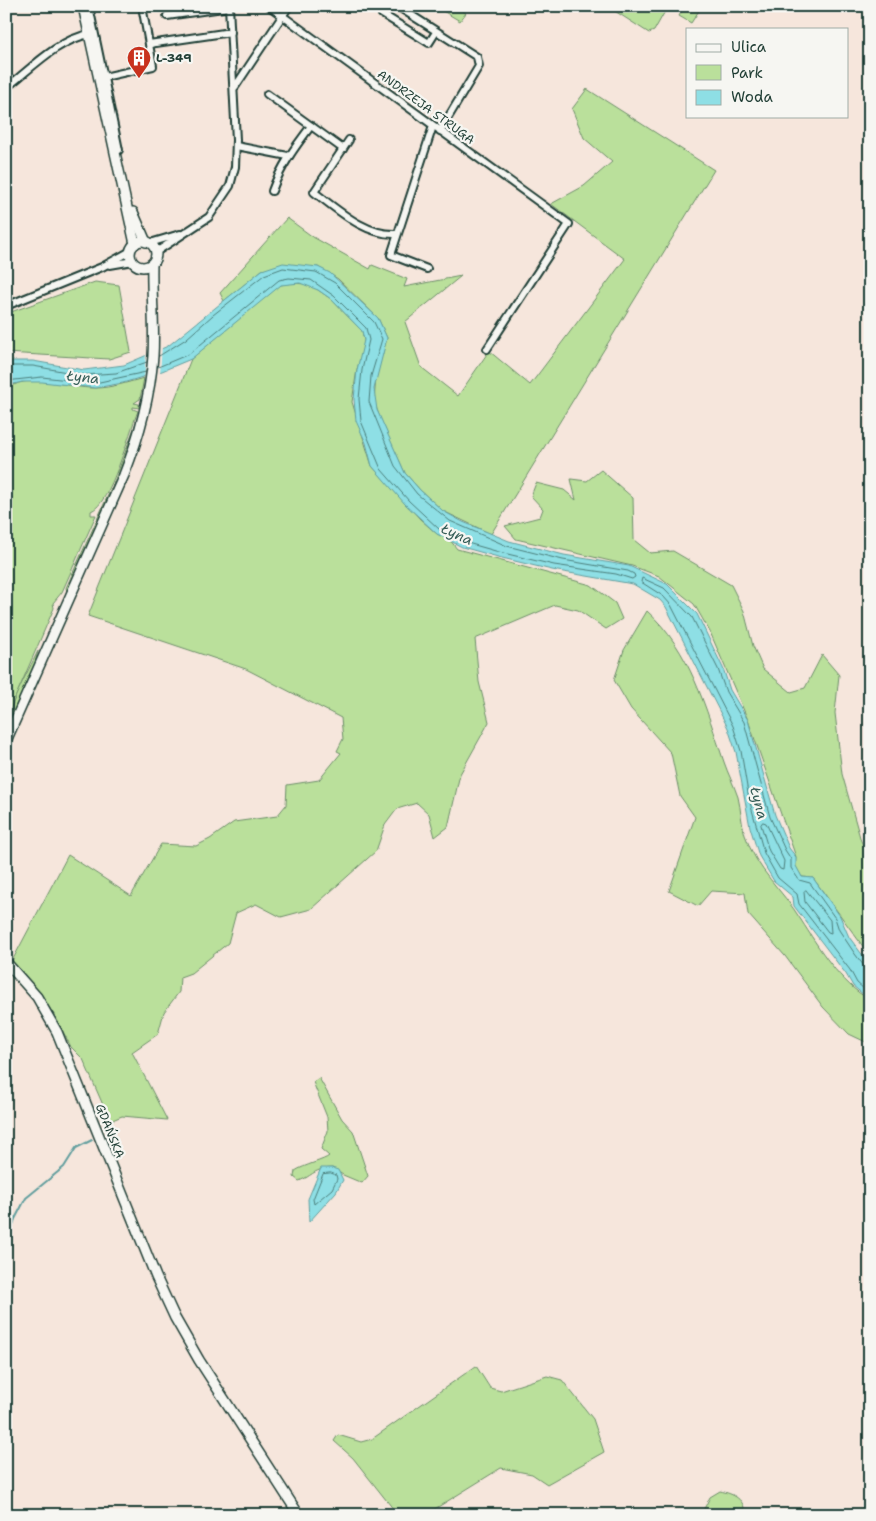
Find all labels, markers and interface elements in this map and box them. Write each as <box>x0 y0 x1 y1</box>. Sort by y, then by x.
legend <box>686 28 848 118</box>
text: Ulica <box>731 37 767 57</box>
building icon: L-349 <box>126 45 152 79</box>
place label: L-349 <box>156 50 192 66</box>
text: Park <box>731 63 763 83</box>
street label: ANDRZEJA STRUGA <box>374 66 478 148</box>
text: Woda <box>731 87 773 107</box>
water label: Łyna <box>65 366 100 388</box>
water label: Łyna <box>438 519 476 549</box>
water label: Łyna <box>746 784 772 821</box>
street label: GDAŃSKA <box>92 1101 128 1161</box>

